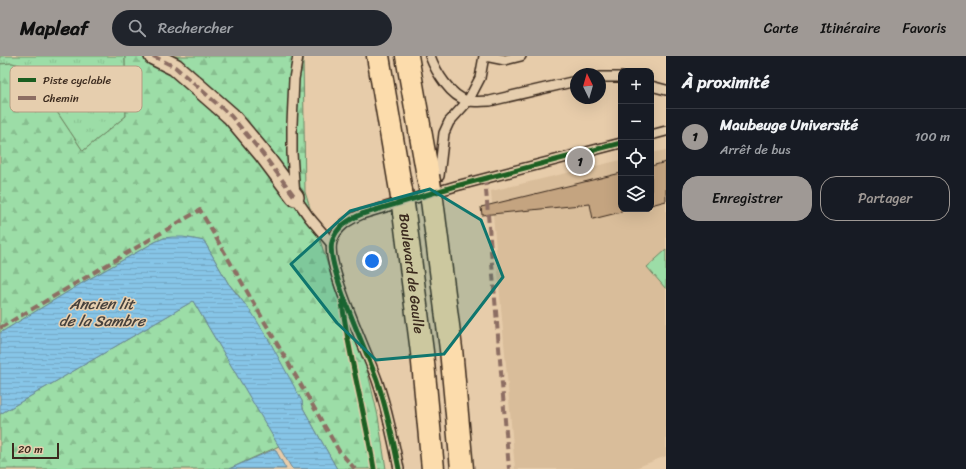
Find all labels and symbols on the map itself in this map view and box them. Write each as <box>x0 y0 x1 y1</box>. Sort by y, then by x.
legend <box>10 66 142 112</box>
north arrow <box>570 68 606 104</box>
text: Piste cyclable <box>43 71 112 90</box>
text: Chemin <box>43 89 79 108</box>
pin: 1 <box>567 146 593 176</box>
street label: Boulevard de Gaulle <box>392 212 432 335</box>
your location <box>362 251 382 271</box>
water label: Ancien lit de la Sambre <box>59 291 146 334</box>
scale bar <box>12 441 59 460</box>

